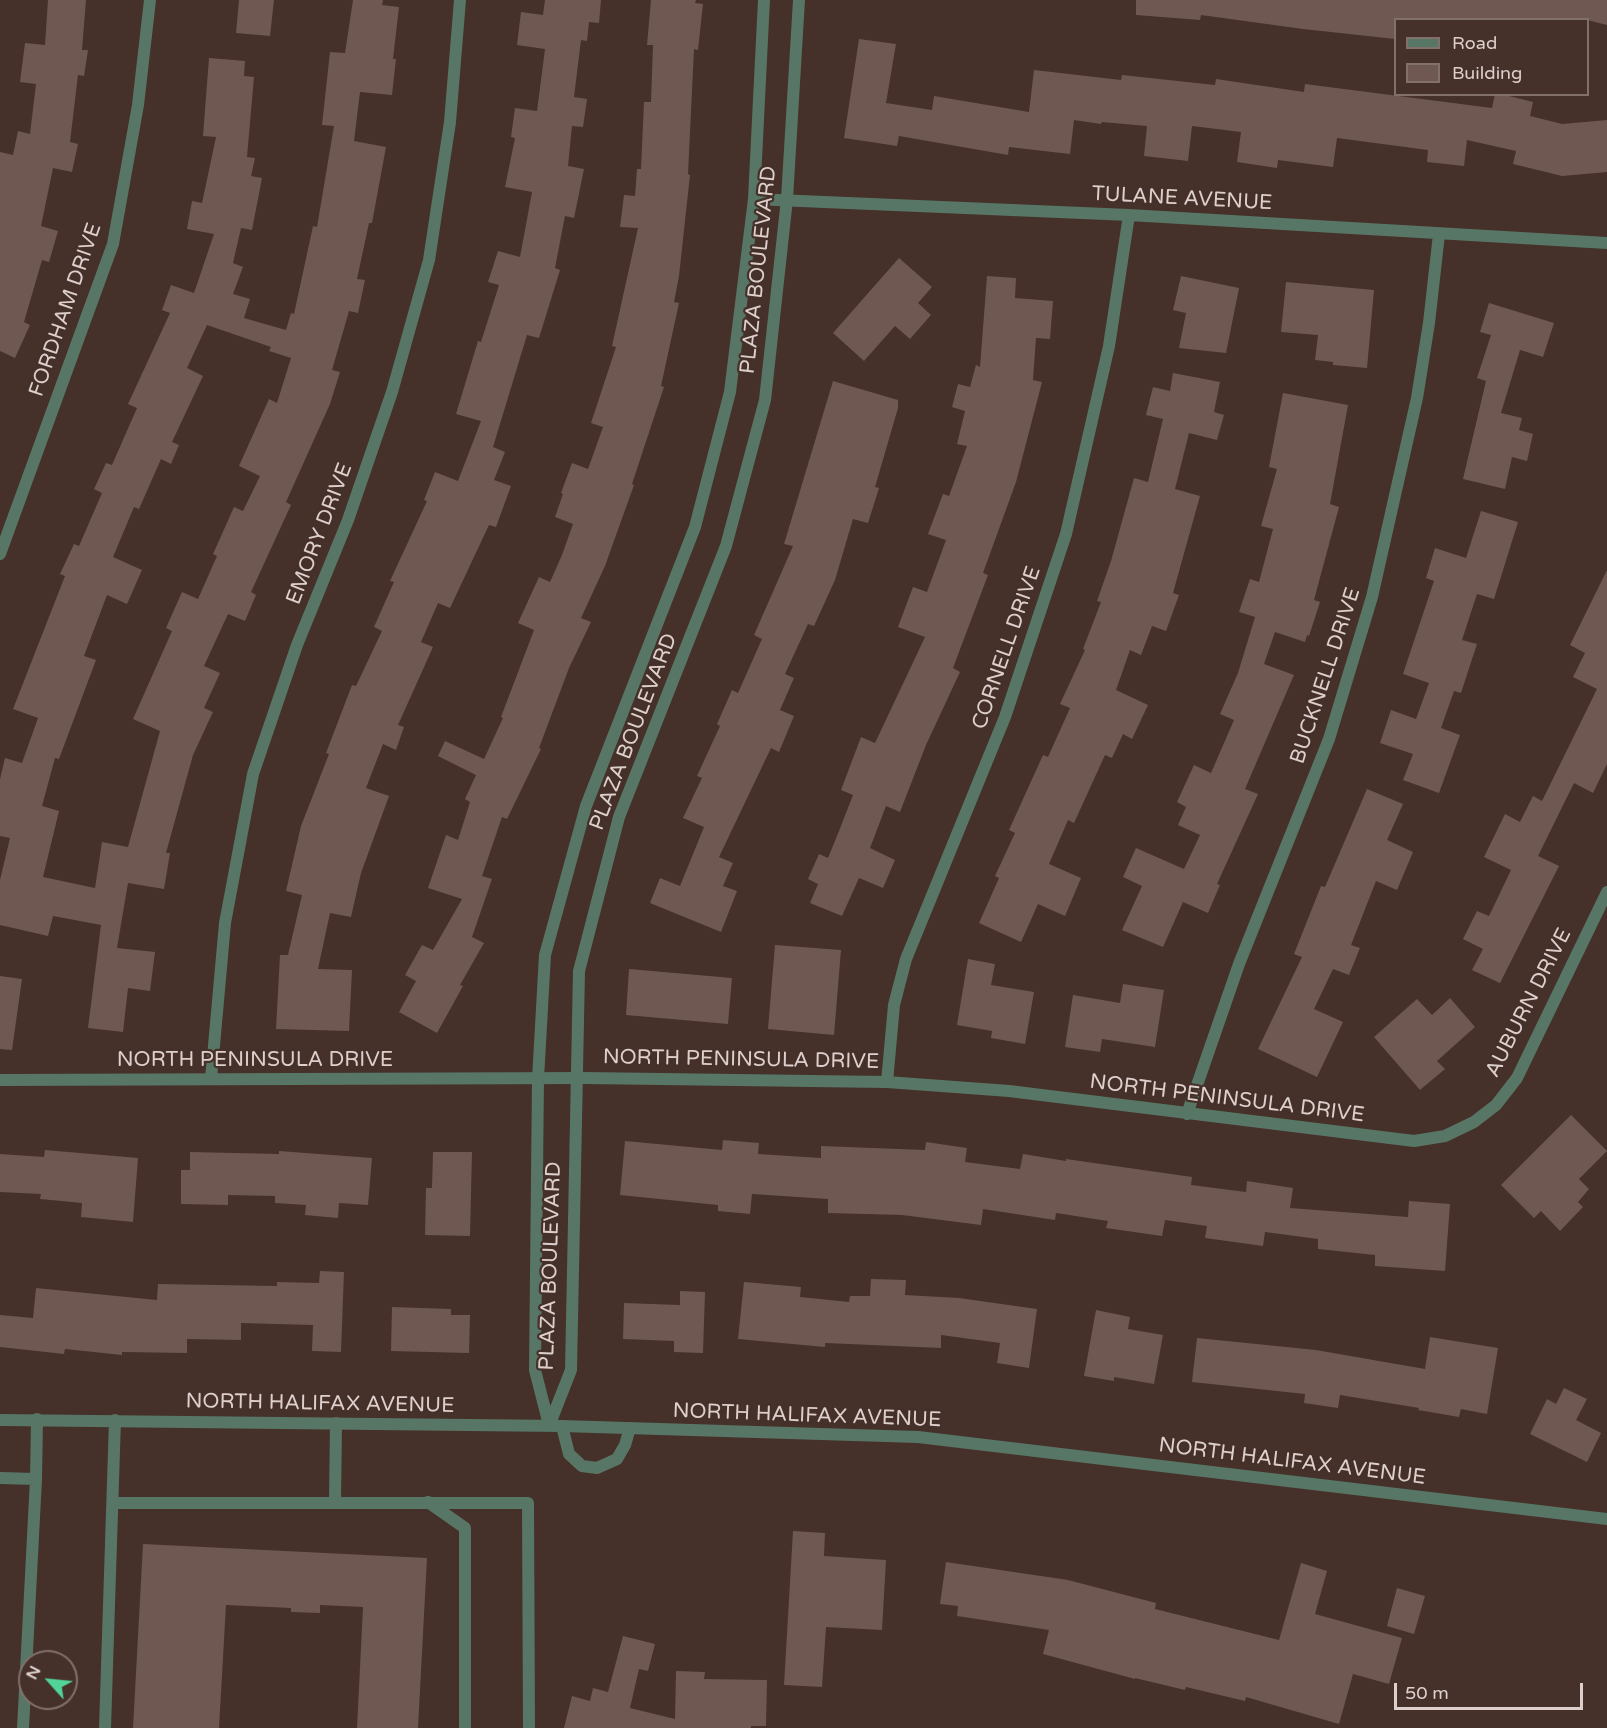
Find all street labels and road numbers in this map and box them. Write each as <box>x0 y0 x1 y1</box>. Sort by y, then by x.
street label: PLAZA BOULEVARD <box>736 165 782 375</box>
street label: TULANE AVENUE <box>1091 182 1273 216</box>
street label: FORDHAM DRIVE <box>24 220 108 400</box>
street label: EMORY DRIVE <box>281 460 359 608</box>
street label: CORNELL DRIVE <box>967 563 1047 733</box>
street label: BUCKNELL DRIVE <box>1286 585 1366 767</box>
street label: PLAZA BOULEVARD <box>585 630 683 834</box>
street label: AUBURN DRIVE <box>1481 924 1577 1082</box>
street label: NORTH PENINSULA DRIVE <box>603 1045 879 1075</box>
street label: NORTH PENINSULA DRIVE <box>117 1047 393 1073</box>
street label: NORTH PENINSULA DRIVE <box>1088 1070 1366 1128</box>
street label: PLAZA BOULEVARD <box>535 1161 567 1371</box>
street label: NORTH HALIFAX AVENUE <box>185 1389 455 1419</box>
street label: NORTH HALIFAX AVENUE <box>672 1399 942 1433</box>
street label: NORTH HALIFAX AVENUE <box>1157 1433 1427 1491</box>

